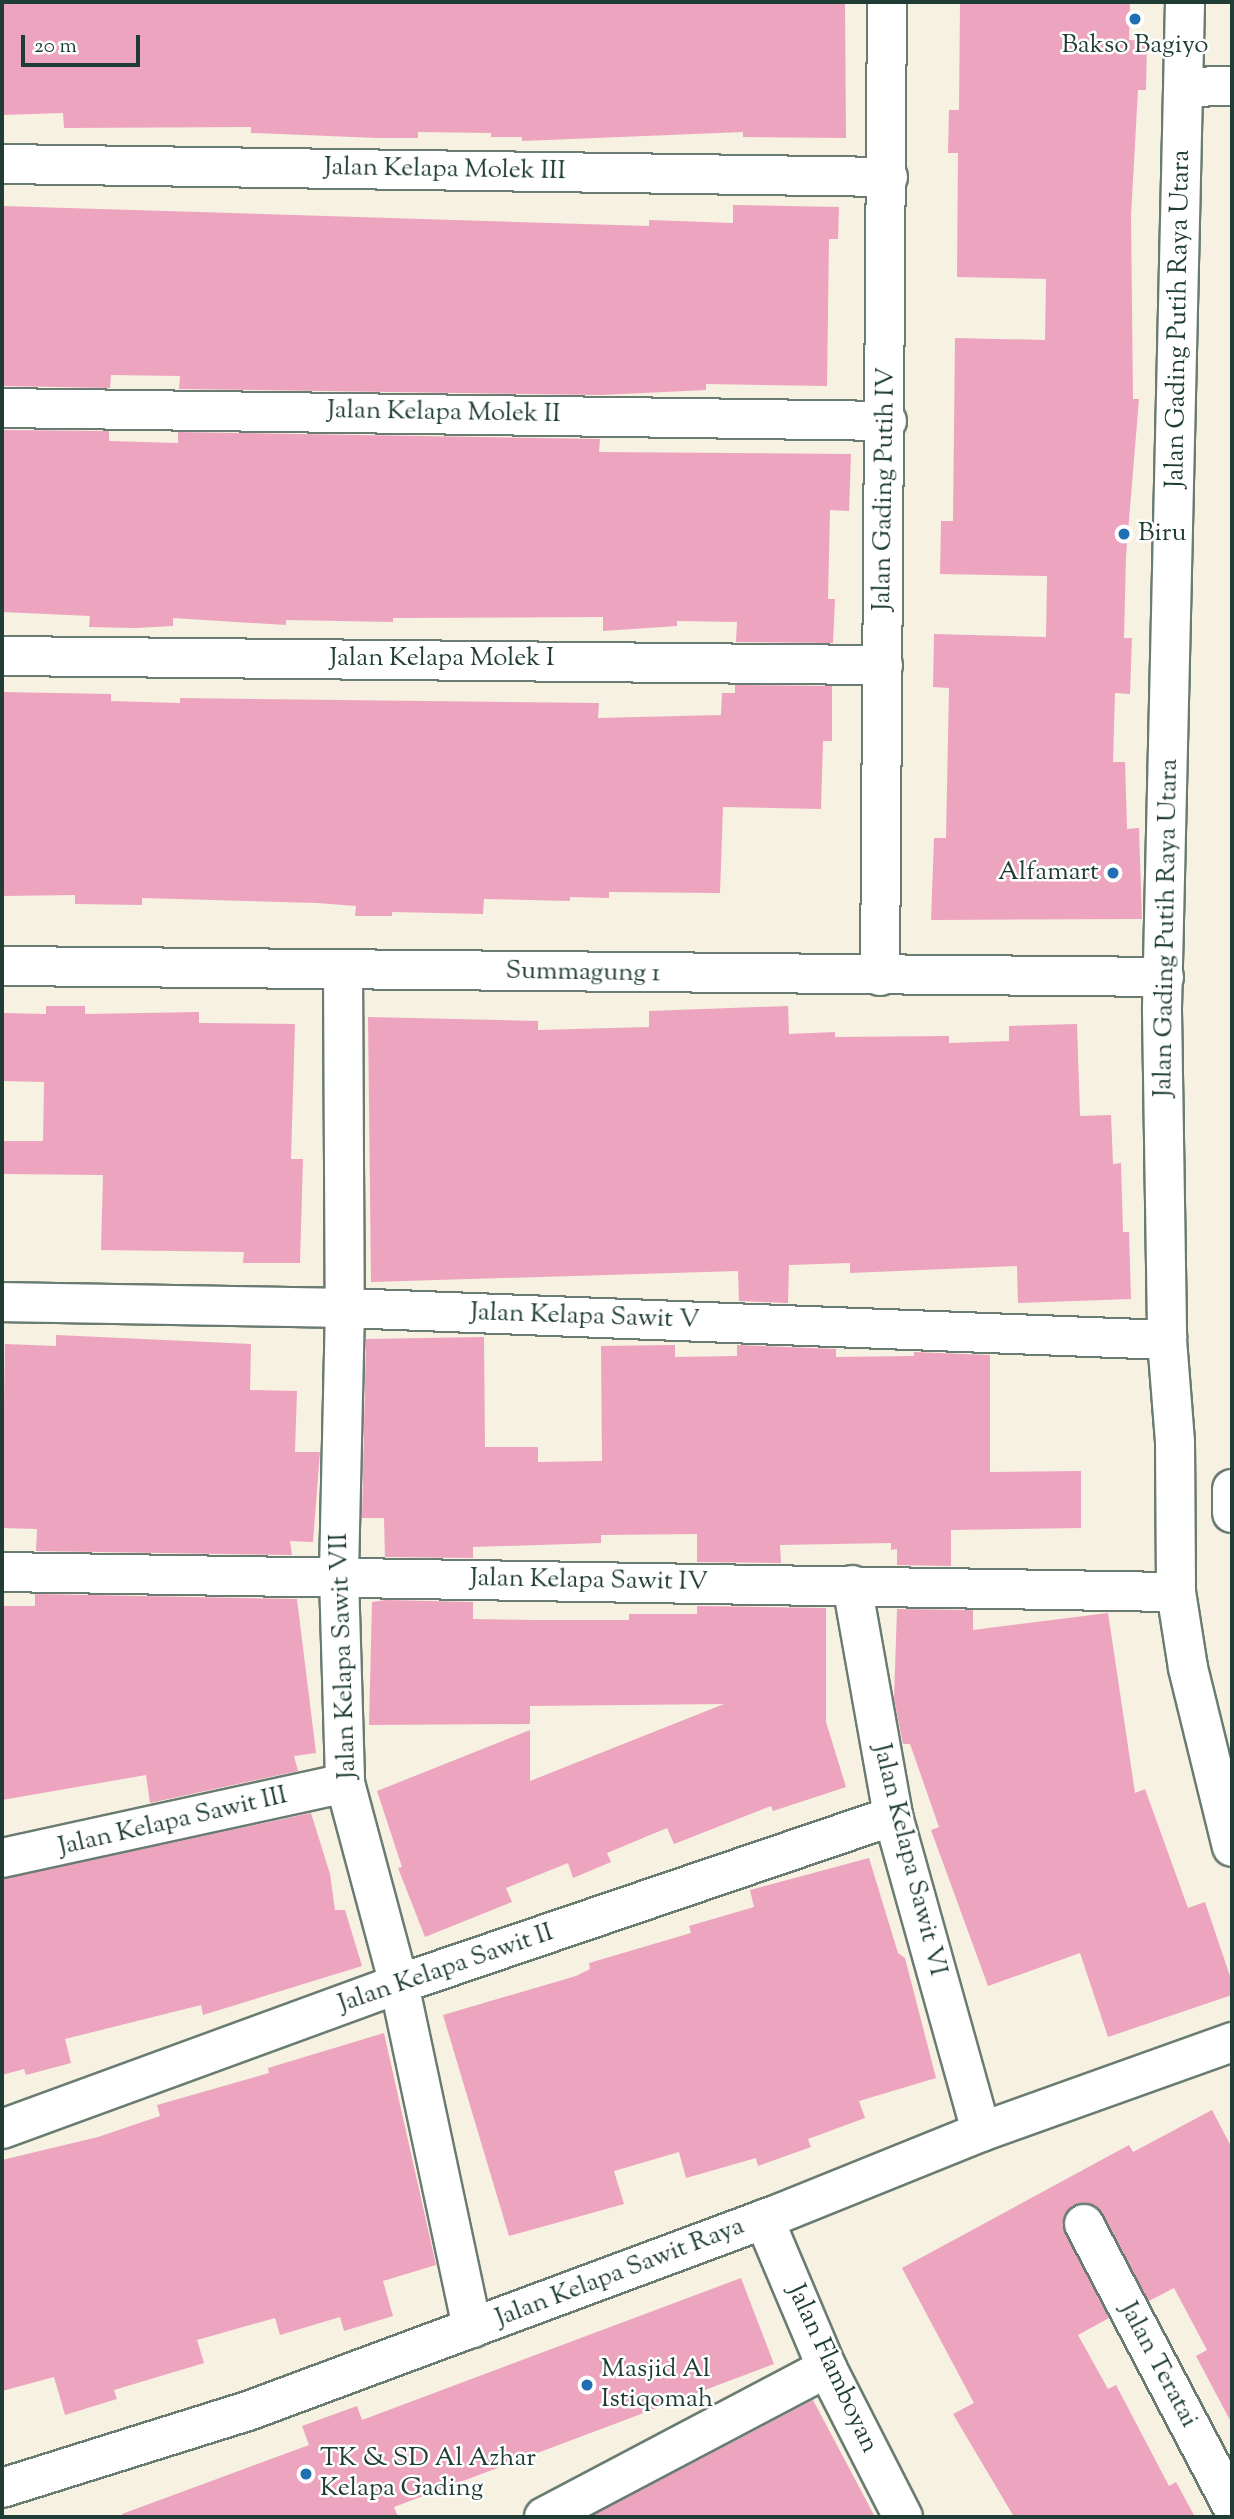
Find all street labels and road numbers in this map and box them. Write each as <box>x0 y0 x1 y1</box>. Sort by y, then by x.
street label: Jalan Gading Putih Raya Utara <box>1160 149 1198 489</box>
street label: Jalan Kelapa Molek III <box>324 152 566 188</box>
street label: Jalan Gading Putih IV <box>867 367 903 611</box>
street label: Jalan Kelapa Molek II <box>327 395 561 431</box>
street label: Jalan Kelapa Molek I <box>329 643 555 675</box>
street label: Jalan Gading Putih Raya Utara <box>1148 758 1186 1098</box>
street label: Summagung 1 <box>505 956 661 990</box>
street label: Jalan Kelapa Sawit V <box>470 1297 700 1337</box>
street label: Jalan Kelapa Sawit VII <box>324 1532 364 1780</box>
street label: Jalan Kelapa Sawit IV <box>470 1563 708 1599</box>
street label: Jalan Kelapa Sawit VI <box>865 1741 953 1979</box>
street label: Jalan Kelapa Sawit III <box>55 1780 291 1864</box>
street label: Jalan Kelapa Sawit II <box>334 1918 558 2020</box>
street label: Jalan Kelapa Sawit Raya <box>491 2211 749 2335</box>
street label: Jalan Flamboyan <box>779 2280 885 2458</box>
street label: Jalan Teratai <box>1112 2297 1204 2433</box>

